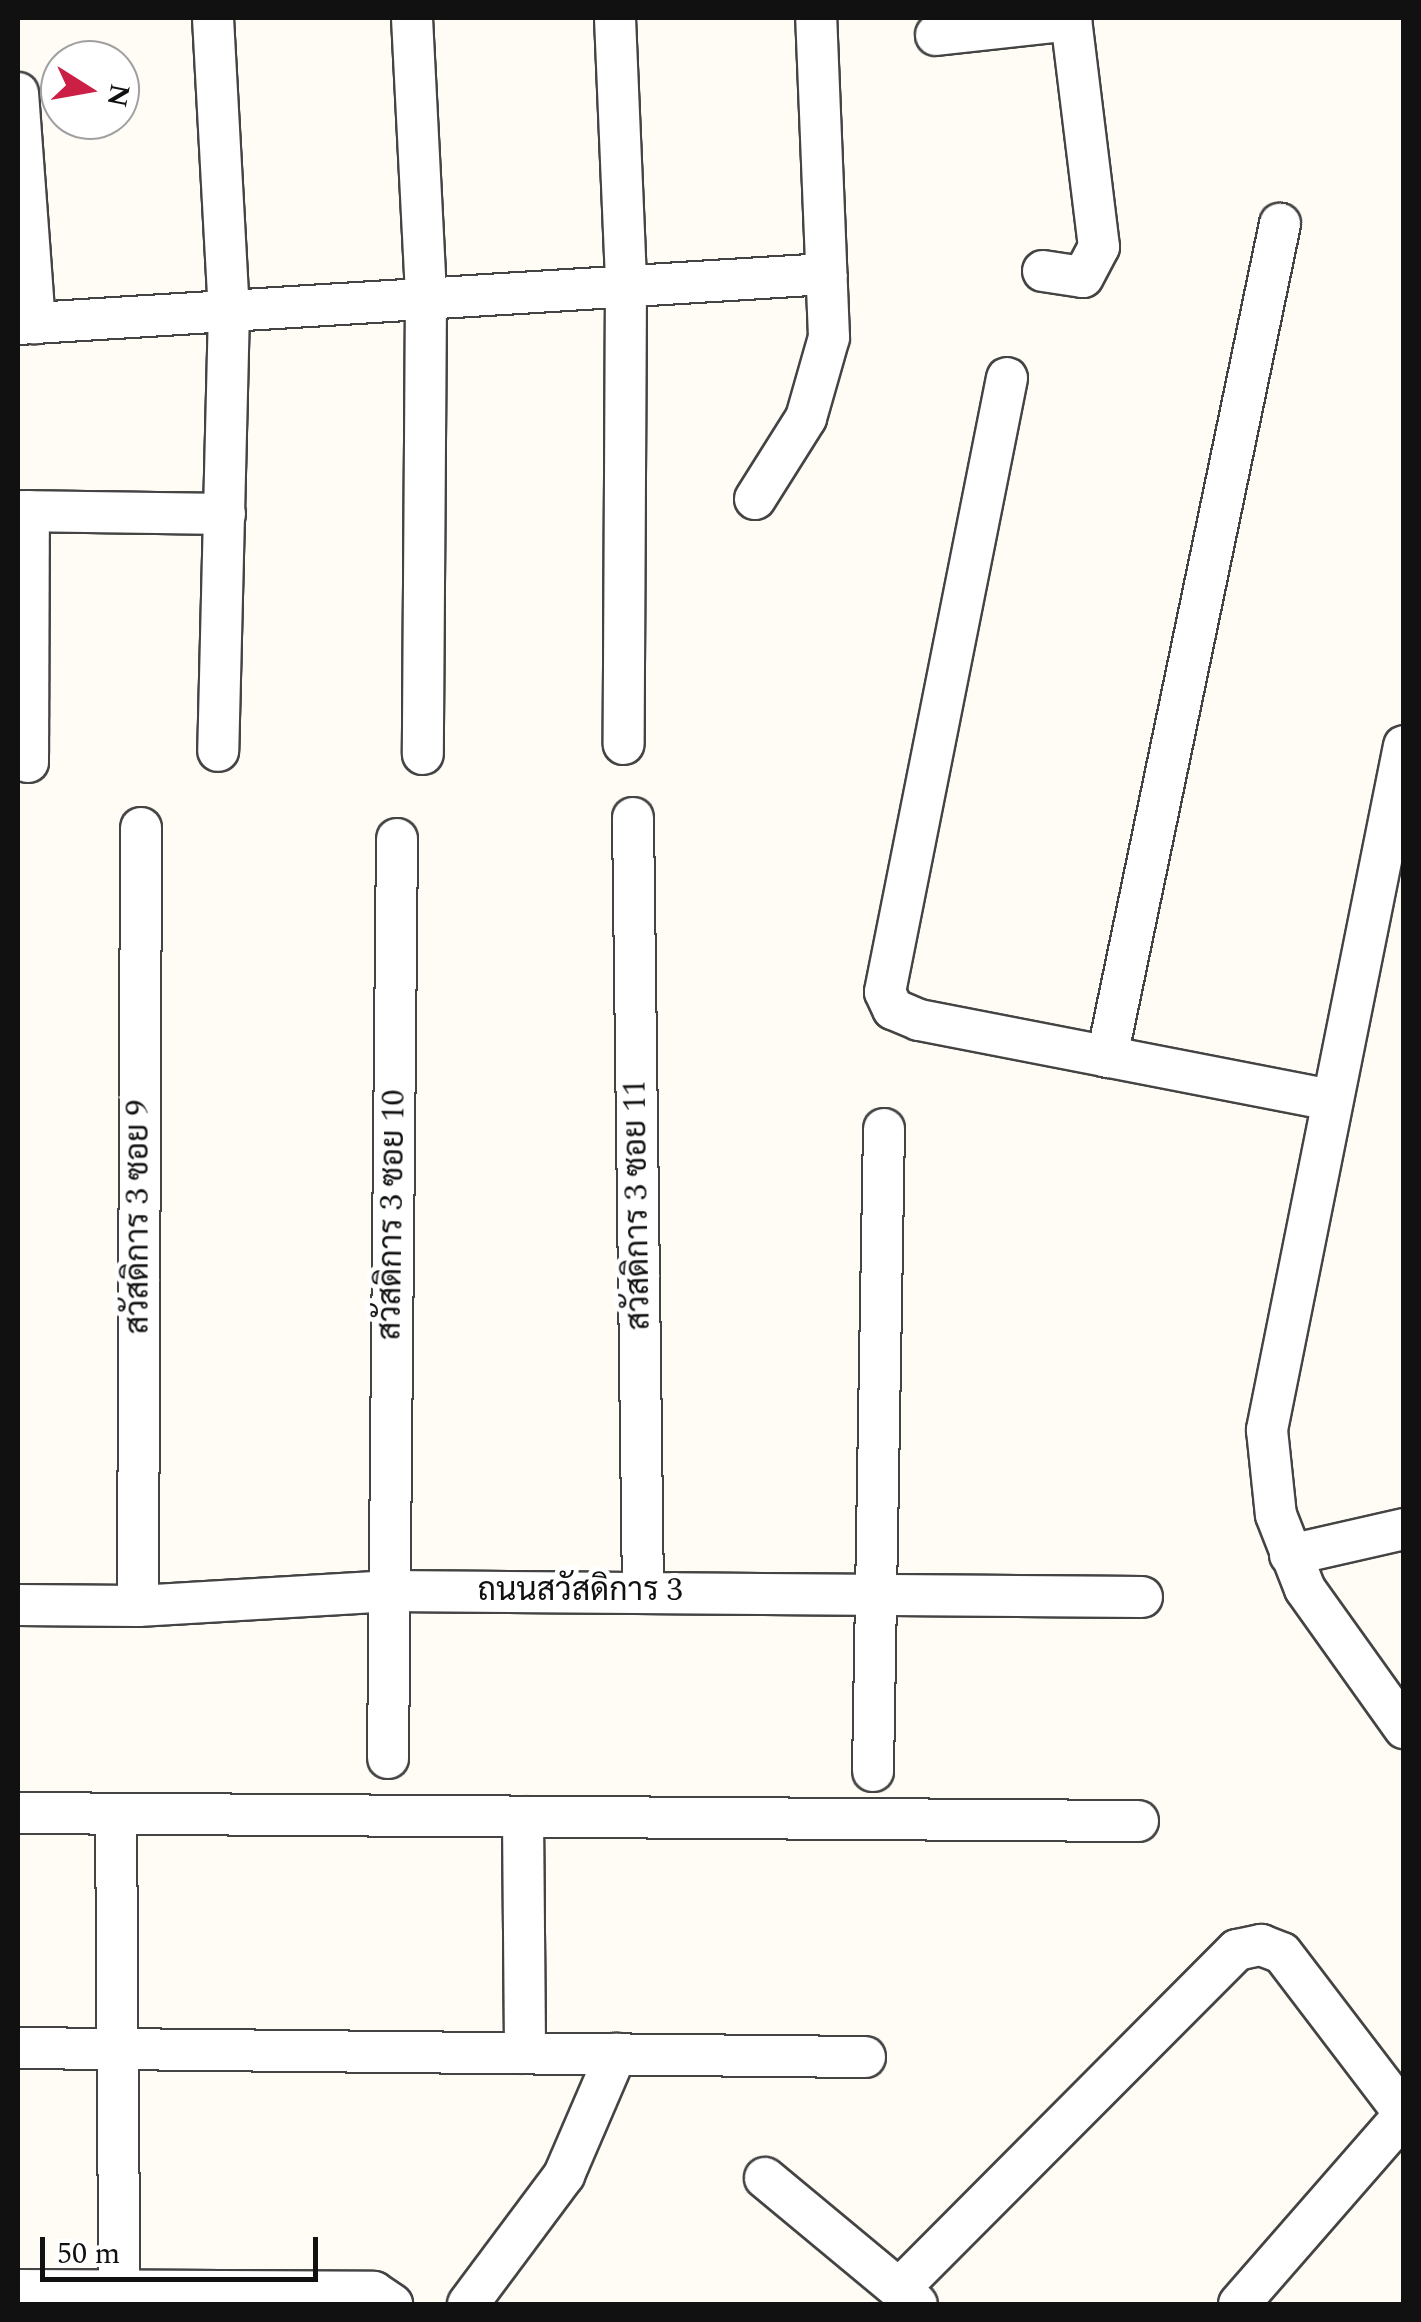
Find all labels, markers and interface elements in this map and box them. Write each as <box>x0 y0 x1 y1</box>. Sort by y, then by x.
north arrow <box>40 40 140 140</box>
text: N <box>95 80 141 111</box>
street label: สวัสดิการ 3 ซอย 11 <box>617 1079 659 1331</box>
street label: สวัสดิการ 3 ซอย 10 <box>372 1089 414 1341</box>
street label: สวัสดิการ 3 ซอย 9 <box>120 1100 158 1334</box>
street label: ถนนสวัสดิการ 3 <box>477 1572 683 1610</box>
scale bar <box>45 2217 322 2279</box>
text: 50 m <box>57 2231 120 2277</box>

